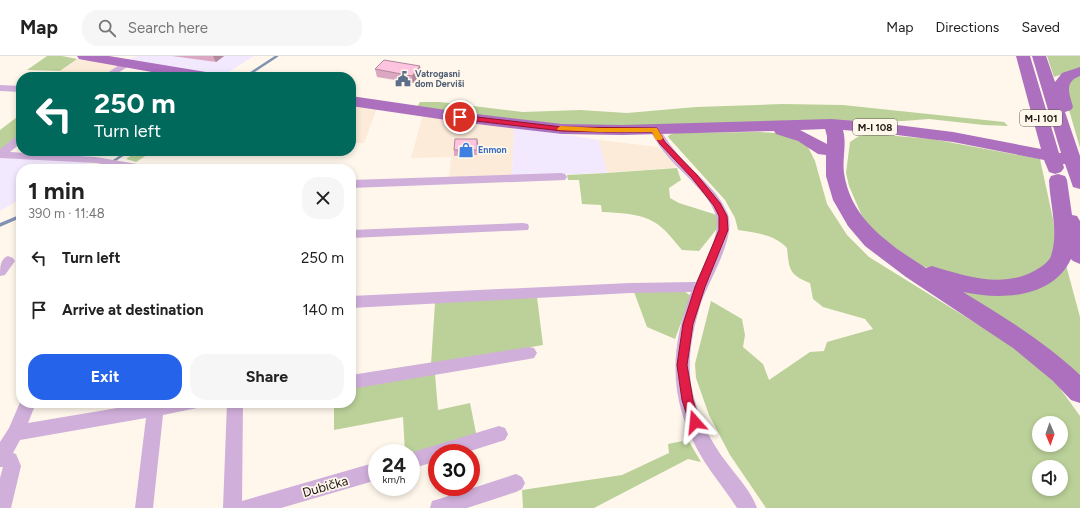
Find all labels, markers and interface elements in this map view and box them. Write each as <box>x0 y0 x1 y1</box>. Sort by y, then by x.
search box <box>82 10 362 46</box>
text: Map <box>20 16 58 39</box>
icon: search <box>96 17 118 39</box>
text: Search here <box>128 19 208 37</box>
text: Map <box>886 19 914 36</box>
text: Directions <box>936 19 999 36</box>
text: Saved <box>1021 19 1060 36</box>
place label: Vatrogasni dom Derviši <box>415 68 464 89</box>
public building icon: Vatrogasni dom Derviši <box>394 70 412 88</box>
text: 250 m <box>94 86 176 120</box>
icon: left <box>28 88 80 140</box>
pin <box>443 100 477 134</box>
icon: arrive <box>449 106 471 128</box>
road number: M-I 101 <box>1020 110 1062 126</box>
road number: M-I 108 <box>853 119 897 135</box>
text: Turn left <box>94 120 161 142</box>
shop icon: Enmon <box>457 141 475 159</box>
place label: Enmon <box>478 144 507 155</box>
text: 1 min <box>28 176 85 205</box>
button: close <box>302 177 344 219</box>
text: 390 m · 11:48 <box>28 206 105 221</box>
icon: left <box>28 247 50 269</box>
text: Turn left <box>62 249 120 267</box>
text: 250 m <box>301 249 344 267</box>
icon: arrive <box>28 299 50 321</box>
text: Arrive at destination <box>62 301 203 319</box>
text: 140 m <box>302 301 344 319</box>
button: Exit <box>28 354 182 400</box>
button: Share <box>190 354 344 400</box>
position arrow <box>674 401 716 443</box>
north arrow <box>1032 416 1068 452</box>
map controls <box>1032 416 1068 496</box>
speed limit sign: 30 <box>428 444 480 496</box>
text: 24 <box>382 453 406 477</box>
button: sound <box>1032 460 1068 496</box>
street label: Dubička <box>301 473 350 500</box>
text: km/h <box>383 473 405 486</box>

